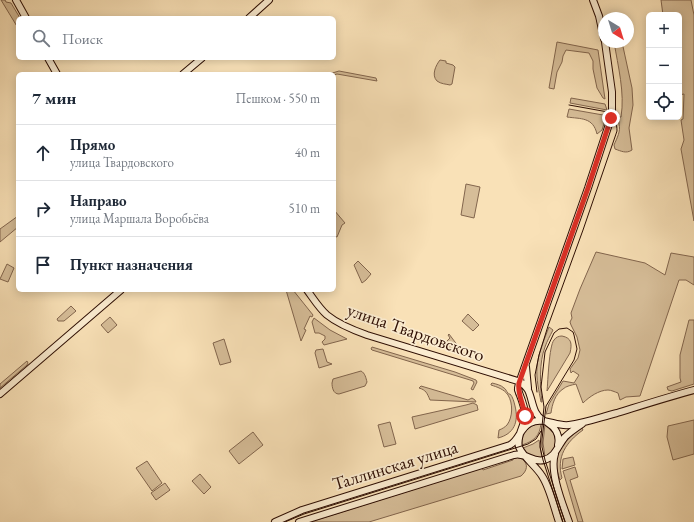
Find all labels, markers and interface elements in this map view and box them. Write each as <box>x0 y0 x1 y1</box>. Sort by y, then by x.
north arrow <box>598 12 634 48</box>
map controls <box>646 12 682 120</box>
button: + <box>646 12 682 48</box>
search box <box>16 16 336 60</box>
icon: search <box>30 27 52 49</box>
text: Поиск <box>62 29 103 48</box>
button: − <box>646 48 682 84</box>
button: locate <box>646 84 682 120</box>
text: 7 мин <box>32 87 76 109</box>
text: Пешком · 550 m <box>236 90 320 107</box>
route end <box>602 109 620 127</box>
text: Прямо <box>70 135 115 154</box>
icon: ahead <box>32 142 54 164</box>
text: 40 m <box>295 144 320 161</box>
text: улица Твардовского <box>70 154 174 171</box>
text: Направо <box>70 191 127 210</box>
icon: right <box>32 198 54 220</box>
text: 510 m <box>289 200 320 217</box>
text: улица Маршала Воробьёва <box>70 210 209 227</box>
icon: arrive <box>32 254 54 276</box>
text: Пункт назначения <box>70 255 193 274</box>
street label: улица Твардовского <box>344 298 488 366</box>
route start <box>516 407 534 425</box>
street label: Таллинская улица <box>330 435 461 495</box>

